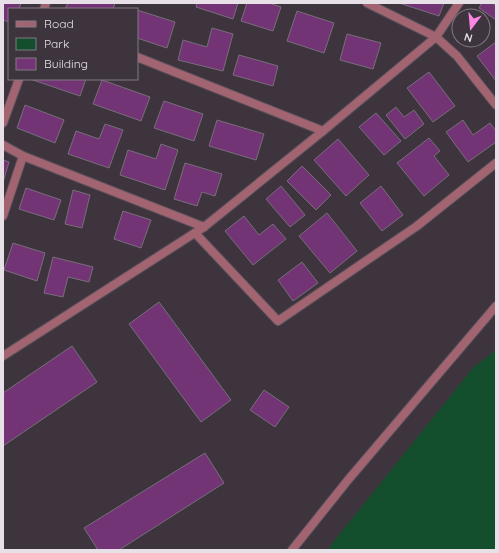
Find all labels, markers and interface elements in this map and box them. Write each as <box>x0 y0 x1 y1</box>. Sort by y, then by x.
legend <box>8 8 138 80</box>
north arrow <box>451 8 491 48</box>
text: Road <box>44 16 74 31</box>
text: N <box>462 30 474 45</box>
text: Park <box>44 36 69 51</box>
text: Building <box>44 56 88 71</box>

